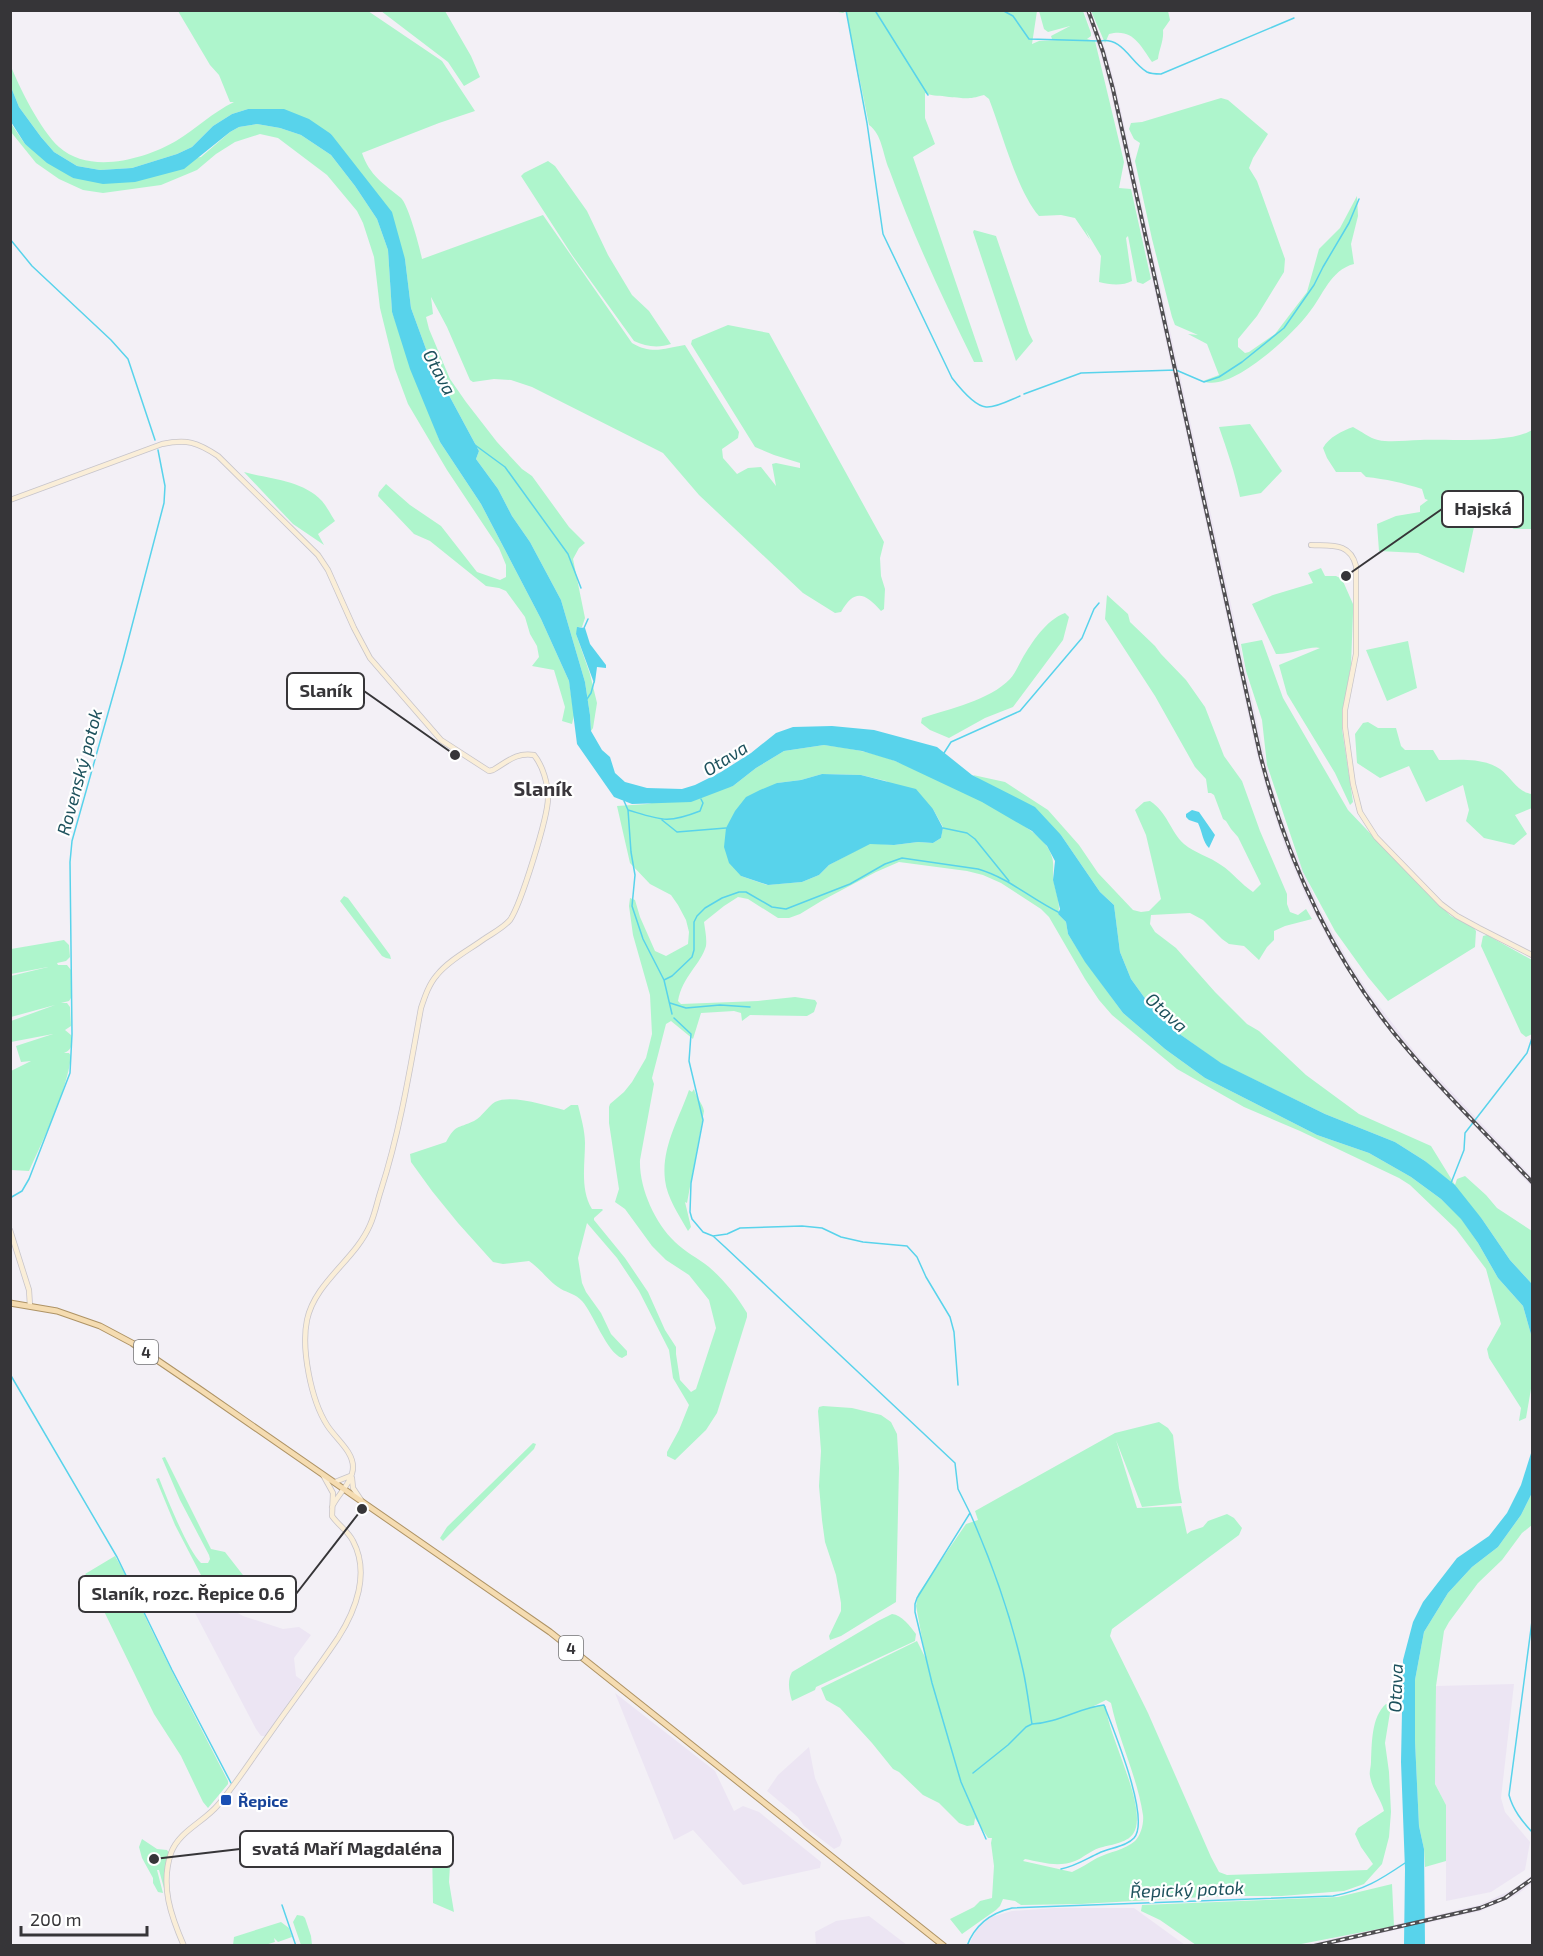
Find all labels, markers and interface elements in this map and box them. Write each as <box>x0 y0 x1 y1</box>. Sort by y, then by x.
water label: Otava <box>419 345 461 399</box>
callout: Hajská <box>1442 491 1523 527</box>
text: Hajská <box>1454 497 1512 519</box>
callout: Slaník <box>287 673 364 709</box>
text: Slaník <box>300 679 352 701</box>
water label: Rovenský potok <box>52 707 106 837</box>
water label: Otava <box>698 736 752 780</box>
district label: Slaník <box>514 776 573 800</box>
water label: Otava <box>1141 987 1193 1037</box>
road number: 4 <box>134 1340 158 1364</box>
callout: Slaník, rozc. Řepice 0.6 <box>79 1576 296 1612</box>
text: Slaník, rozc. Řepice 0.6 <box>91 1582 285 1604</box>
road number: 4 <box>559 1636 583 1660</box>
water label: Otava <box>1383 1663 1407 1713</box>
place label: Řepice <box>238 1791 288 1810</box>
marker: Řepice <box>219 1793 233 1807</box>
callout: svatá Maří Magdaléna <box>240 1831 453 1867</box>
text: svatá Maří Magdaléna <box>252 1837 442 1859</box>
water label: Řepický potok <box>1130 1876 1244 1902</box>
scale bar <box>21 1899 147 1937</box>
text: 200 m <box>30 1908 82 1930</box>

